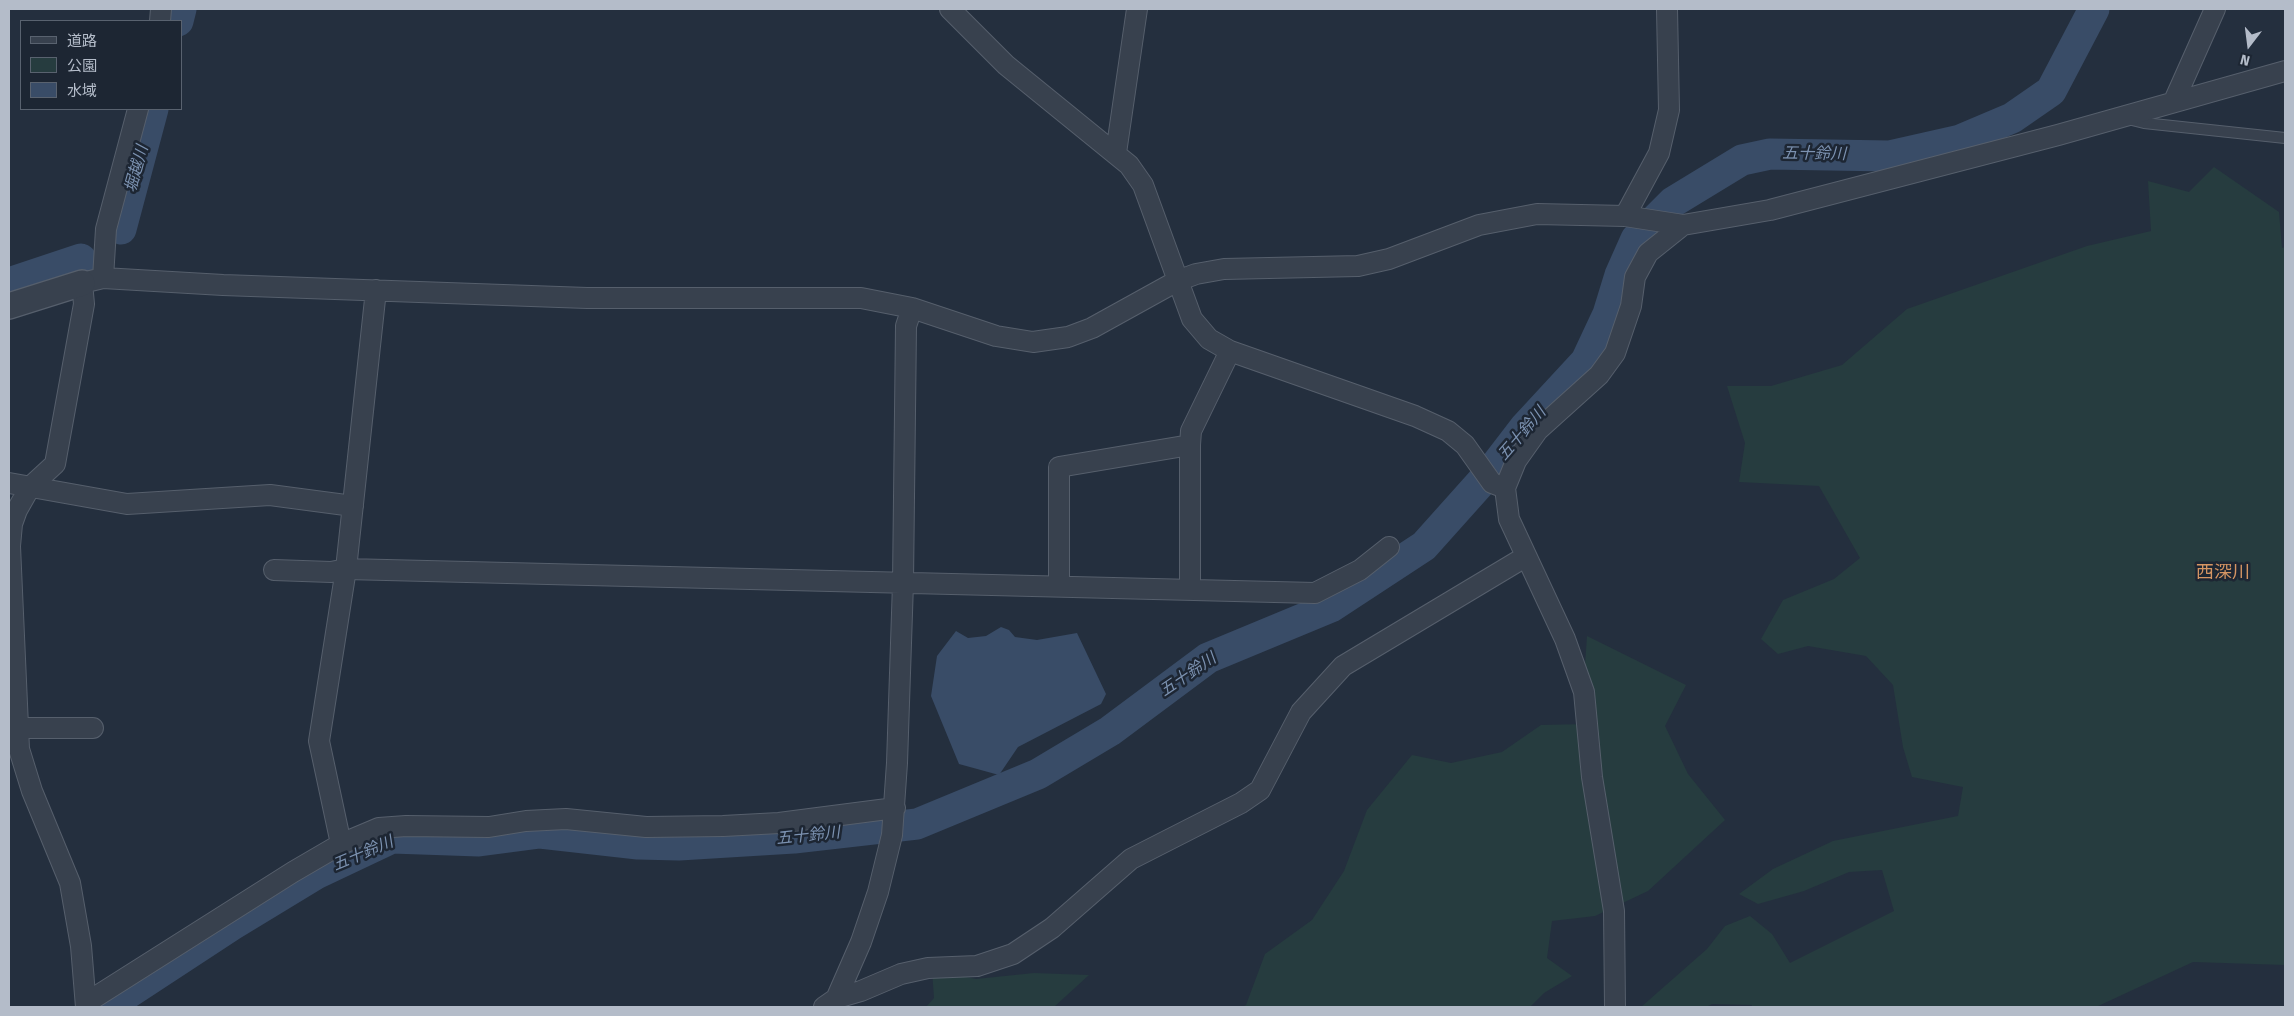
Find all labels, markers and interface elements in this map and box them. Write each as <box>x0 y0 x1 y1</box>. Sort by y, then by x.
legend <box>20 20 182 110</box>
north arrow <box>2224 20 2274 70</box>
text: 道路 <box>67 32 97 50</box>
text: N <box>2238 51 2252 69</box>
text: 公園 <box>67 57 97 75</box>
text: 水域 <box>67 82 97 100</box>
water label: 堀越川 <box>122 143 152 195</box>
water label: 五十鈴川 <box>1782 144 1846 164</box>
water label: 五十鈴川 <box>1494 404 1550 464</box>
district label: 西深川 <box>2196 562 2250 584</box>
water label: 五十鈴川 <box>1156 649 1220 701</box>
water label: 五十鈴川 <box>775 823 841 849</box>
water label: 五十鈴川 <box>330 833 396 875</box>

